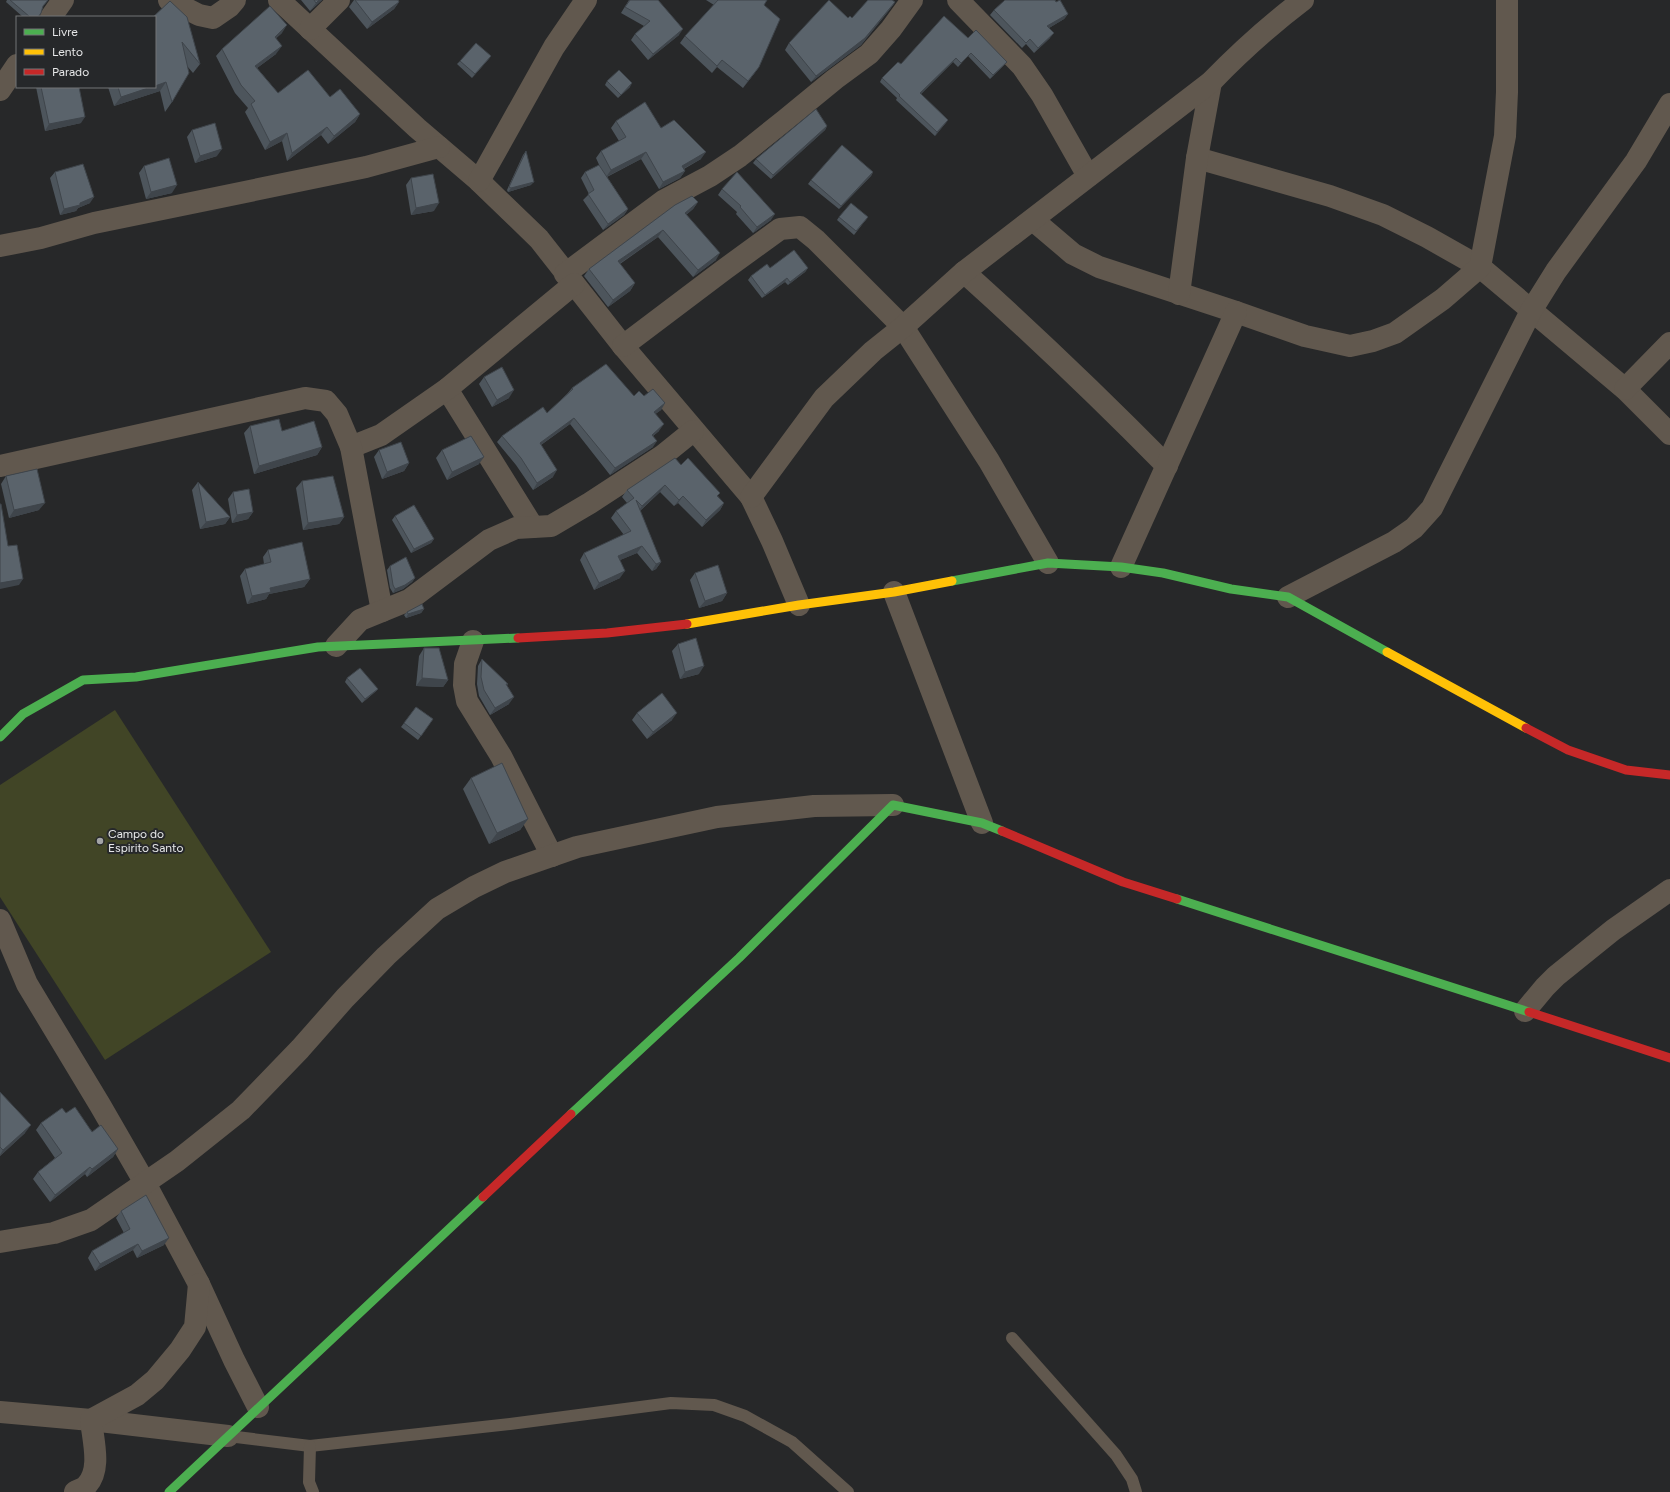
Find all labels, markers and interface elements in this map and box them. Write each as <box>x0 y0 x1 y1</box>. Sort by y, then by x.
legend <box>16 16 156 88</box>
text: Livre <box>52 25 78 39</box>
text: Lento <box>52 45 83 59</box>
text: Parado <box>52 65 89 79</box>
place label: Campo do Espirito Santo <box>108 827 184 855</box>
marker: Campo do Espirito Santo <box>95 836 105 846</box>

